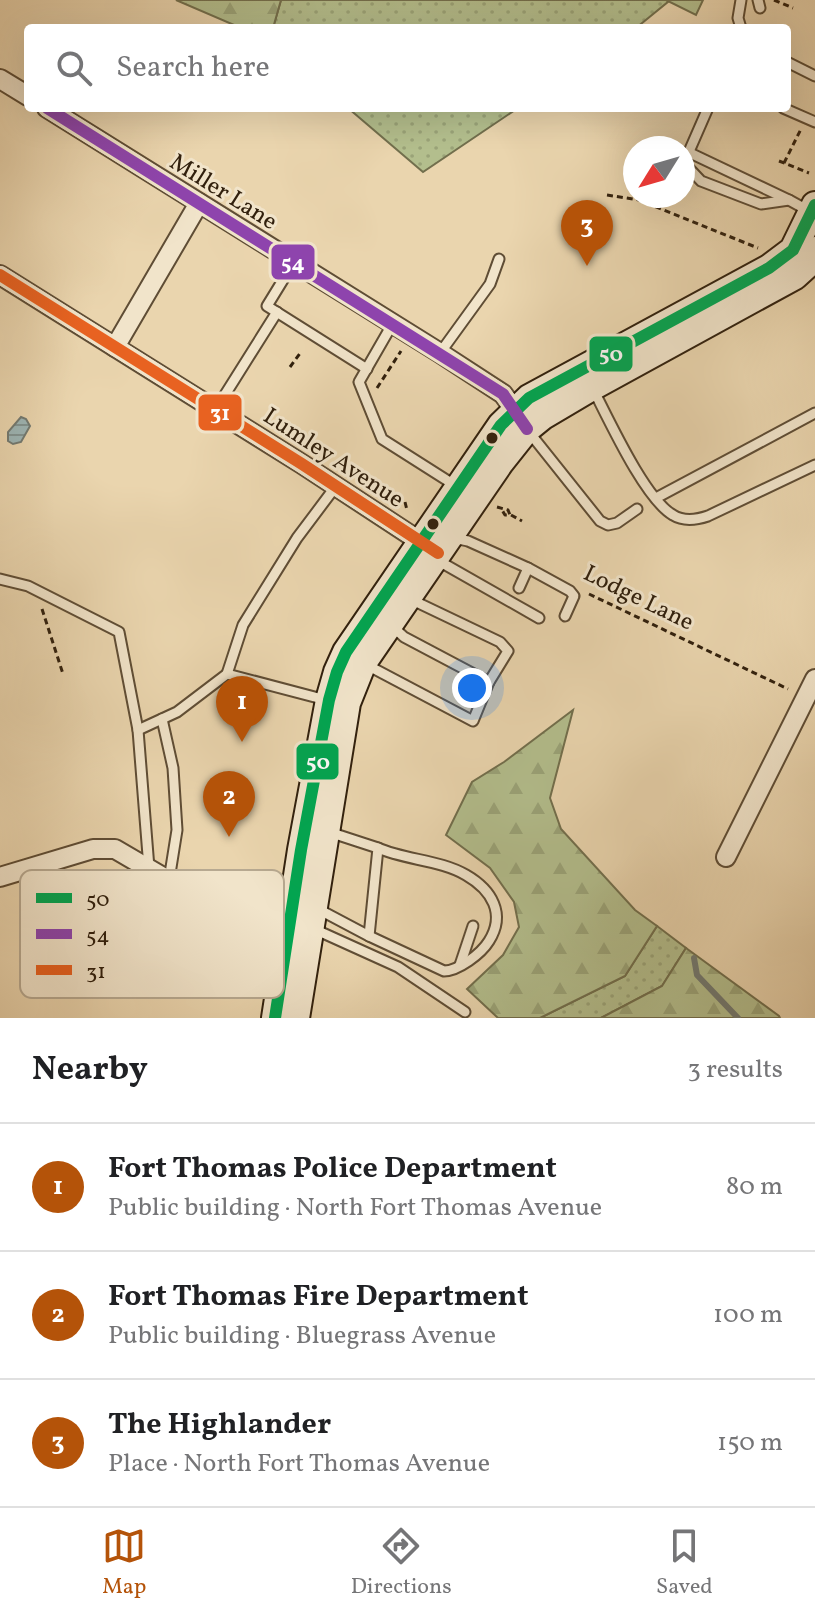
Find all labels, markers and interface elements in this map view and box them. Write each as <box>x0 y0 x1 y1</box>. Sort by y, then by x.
search box <box>24 24 791 112</box>
icon: search <box>52 46 96 90</box>
text: Search here <box>116 47 270 89</box>
north arrow <box>623 136 695 208</box>
street label: Miller Lane <box>163 146 283 239</box>
pin: 3 <box>561 200 613 266</box>
line badge: 54 <box>270 243 316 281</box>
text: 54 <box>281 249 305 280</box>
line badge: 50 <box>588 335 634 373</box>
text: 50 <box>599 340 623 371</box>
line badge: 31 <box>197 393 243 432</box>
text: 31 <box>210 399 230 430</box>
street label: Lumley Avenue <box>256 400 410 517</box>
unlabelled marker <box>484 430 500 446</box>
unlabelled marker <box>425 516 441 532</box>
street label: Lodge Lane <box>577 557 699 640</box>
your location <box>452 668 492 708</box>
pin: 1 <box>216 676 268 742</box>
line badge: 50 <box>295 742 340 781</box>
text: 50 <box>306 748 330 779</box>
pin: 2 <box>203 771 255 837</box>
legend <box>20 870 284 998</box>
text: 50 <box>86 885 109 916</box>
text: 54 <box>86 921 110 952</box>
text: 31 <box>86 957 106 988</box>
text: Nearby <box>32 1047 148 1094</box>
text: 3 results <box>687 1052 783 1088</box>
text: Fort Thomas Police Department <box>108 1148 557 1190</box>
text: 1 <box>53 1169 63 1205</box>
text: 80 m <box>726 1169 783 1205</box>
text: Public building · North Fort Thomas Avenue <box>108 1190 602 1226</box>
text: Fort Thomas Fire Department <box>108 1276 528 1318</box>
text: 2 <box>51 1297 65 1333</box>
text: 100 m <box>713 1297 783 1333</box>
text: Public building · Bluegrass Avenue <box>108 1318 496 1354</box>
text: The Highlander <box>108 1404 331 1446</box>
text: 3 <box>51 1425 65 1461</box>
text: 150 m <box>717 1425 783 1461</box>
text: Place · North Fort Thomas Avenue <box>108 1446 490 1482</box>
tab: Map <box>102 1524 146 1603</box>
tab: Directions <box>351 1524 452 1603</box>
tab: Saved <box>656 1524 713 1603</box>

